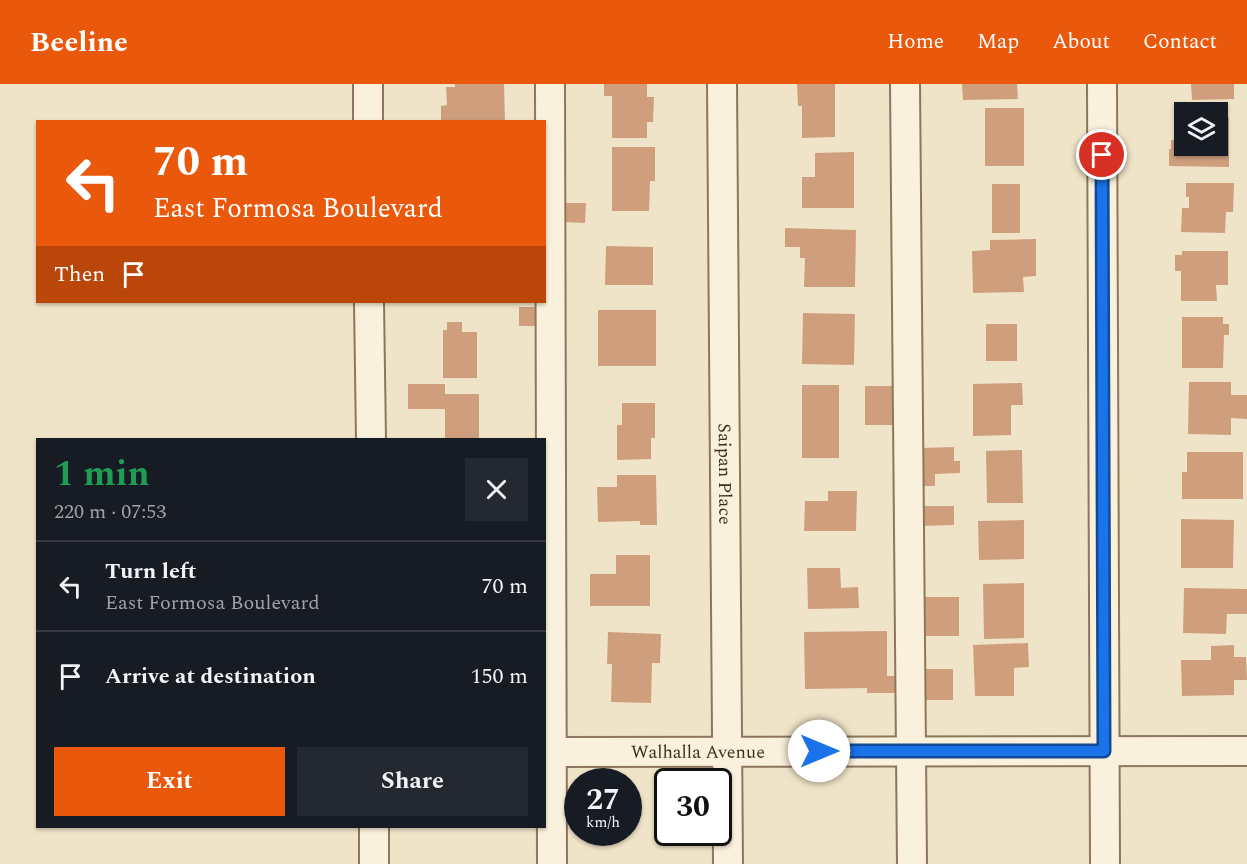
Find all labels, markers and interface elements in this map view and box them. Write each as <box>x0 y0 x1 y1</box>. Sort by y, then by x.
text: Beeline <box>30 21 128 64</box>
text: Home <box>887 26 944 58</box>
text: Map <box>977 26 1019 58</box>
text: About <box>1052 26 1110 58</box>
text: Contact <box>1143 26 1217 58</box>
map controls <box>1174 102 1228 156</box>
button: layers <box>1174 102 1228 156</box>
pin <box>1076 129 1127 180</box>
text: 70 m <box>153 131 248 194</box>
icon: arrive <box>1085 138 1118 171</box>
icon: left <box>54 144 132 222</box>
text: East Formosa Boulevard <box>153 188 443 230</box>
text: Then <box>54 258 105 291</box>
icon: arrive <box>117 258 150 291</box>
street label: Saipan Place <box>711 423 739 525</box>
text: 1 min <box>54 447 150 502</box>
button: close <box>465 458 528 521</box>
text: 220 m · 07:53 <box>54 497 166 527</box>
text: Turn left <box>105 555 197 588</box>
icon: left <box>54 570 87 603</box>
text: 70 m <box>482 570 528 603</box>
text: East Formosa Boulevard <box>105 588 320 618</box>
icon: arrive <box>54 660 87 693</box>
text: Arrive at destination <box>105 660 316 693</box>
text: 150 m <box>471 660 528 693</box>
position arrow <box>787 719 851 783</box>
street label: Walhalla Avenue <box>631 738 765 765</box>
button: Exit <box>54 747 285 816</box>
button: Share <box>297 747 528 816</box>
speed limit sign: 30 <box>654 768 732 846</box>
text: 27 <box>586 777 620 823</box>
text: km/h <box>586 811 620 834</box>

